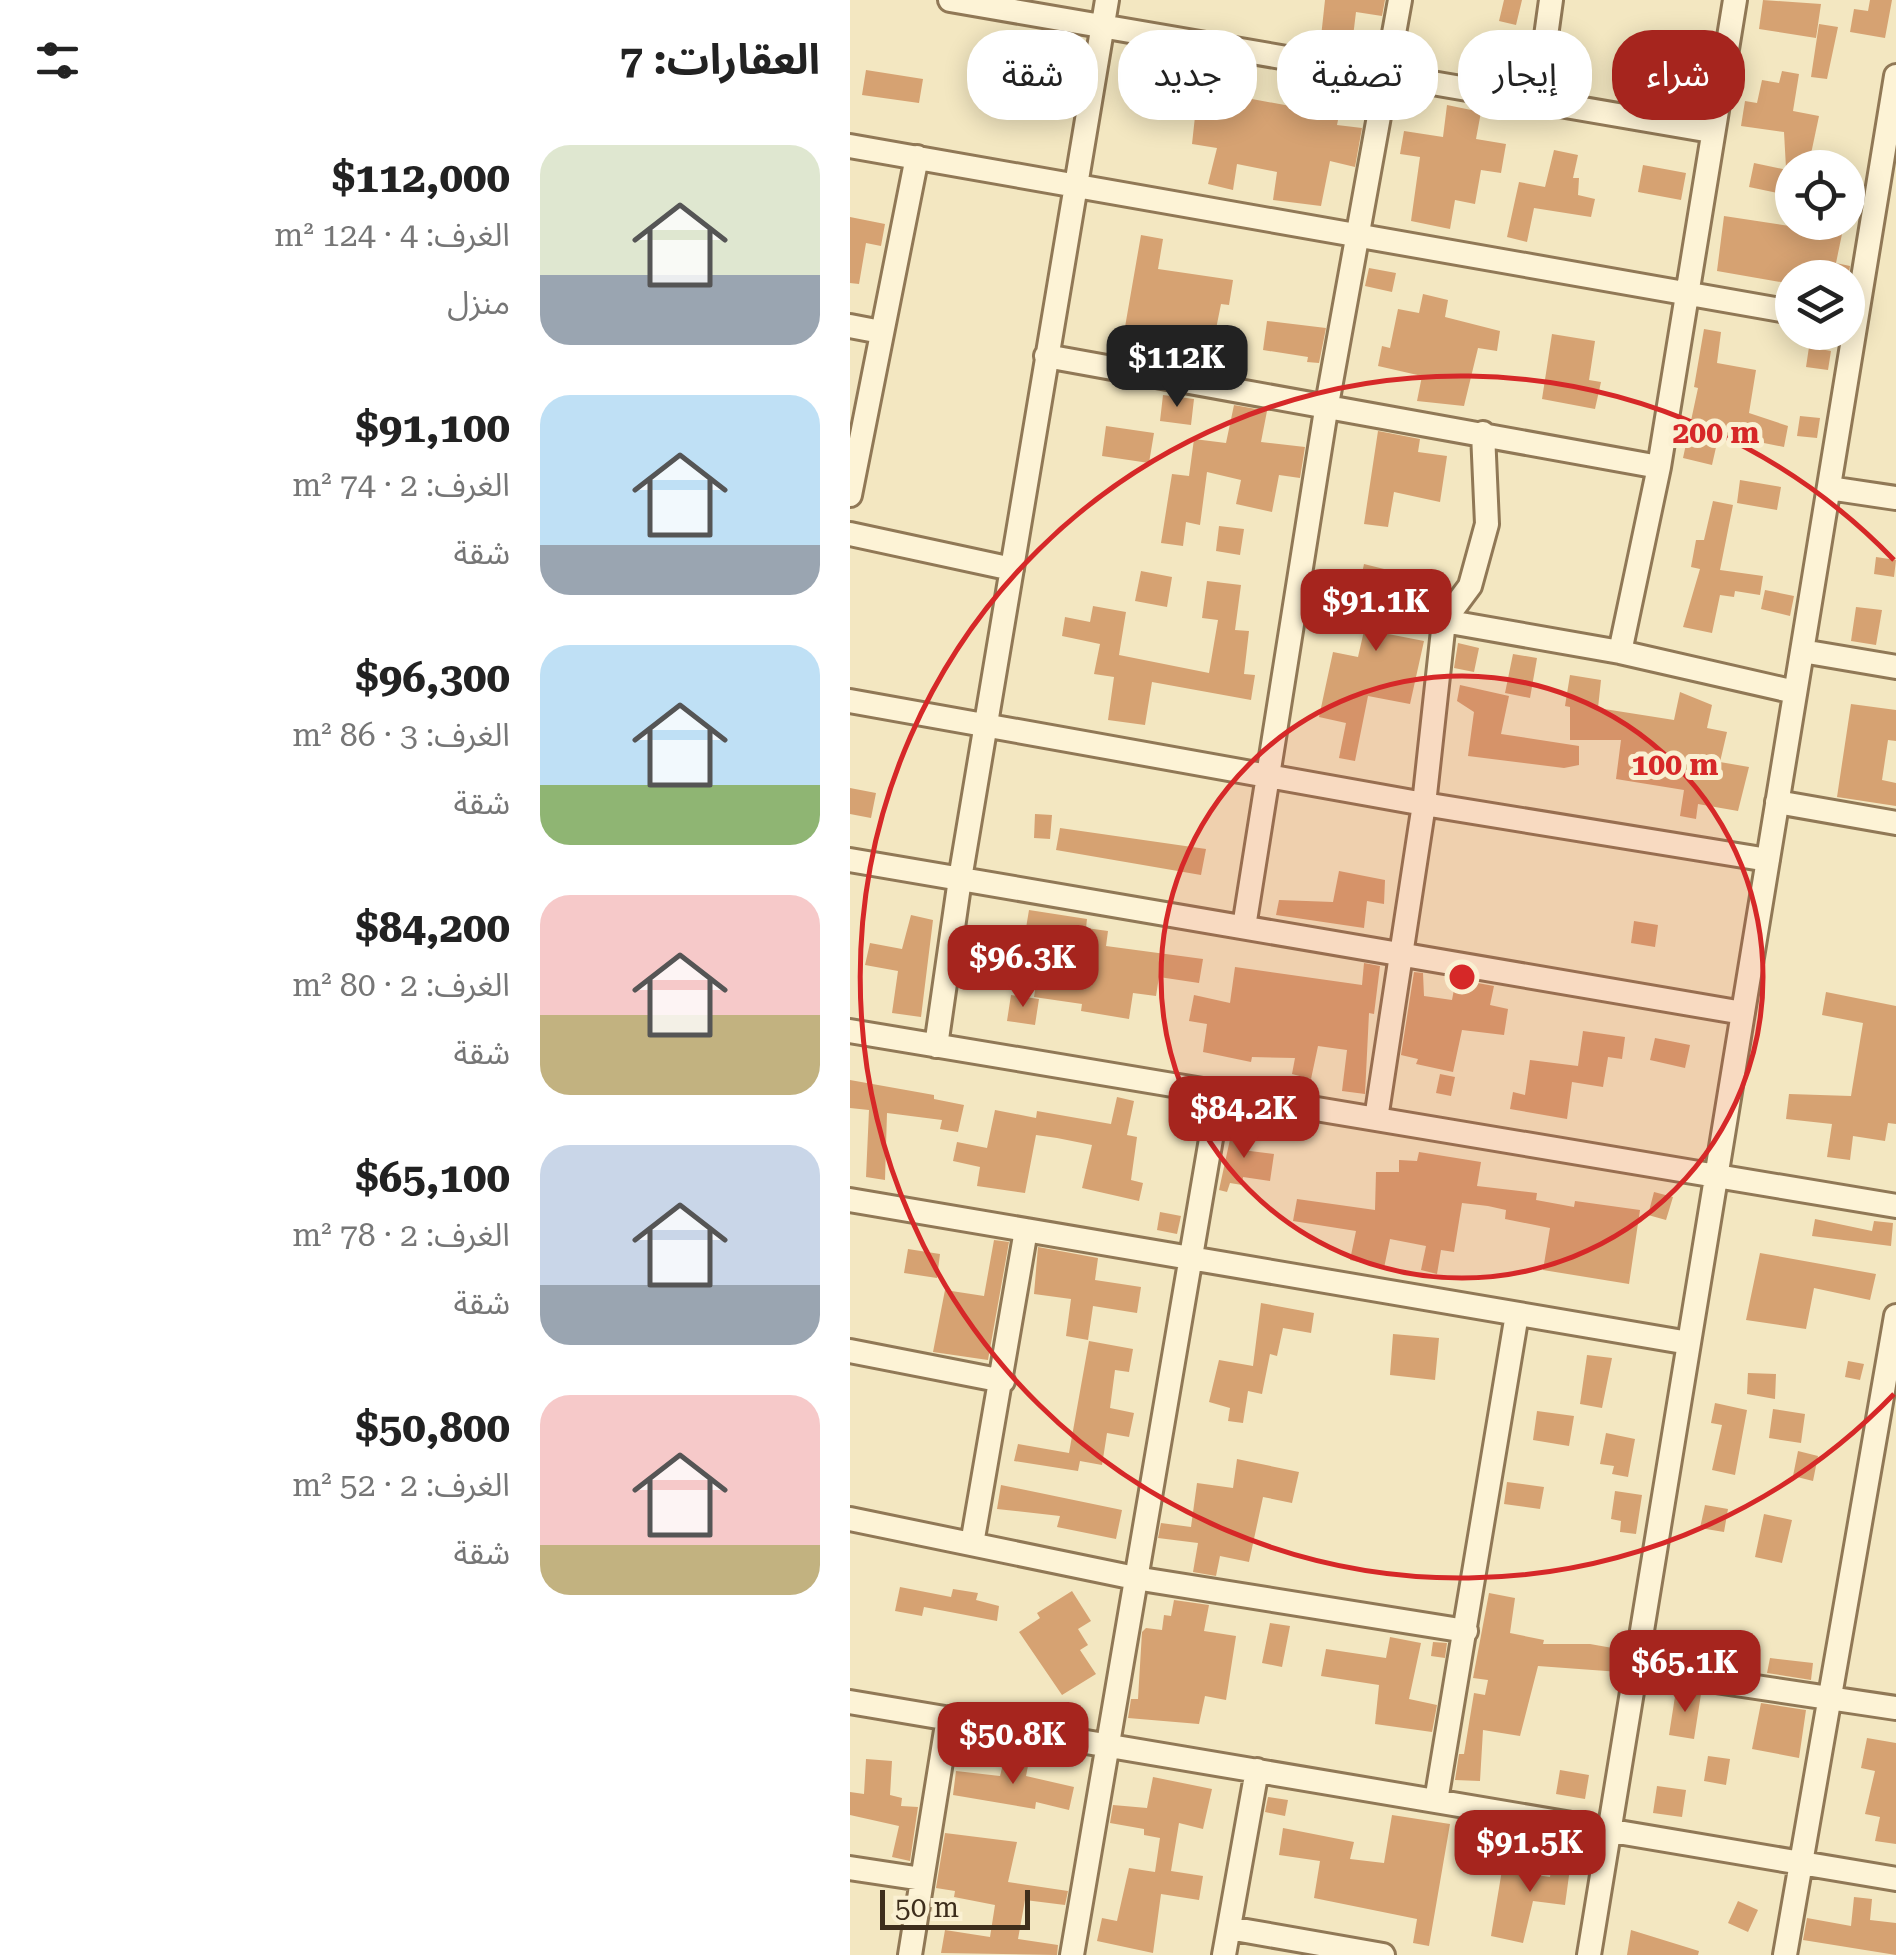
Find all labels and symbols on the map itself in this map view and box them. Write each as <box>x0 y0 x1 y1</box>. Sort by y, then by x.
pin: $112K <box>1107 325 1247 410</box>
text: 200 m <box>1673 415 1760 450</box>
pin: $91.1K <box>1295 569 1457 654</box>
text: 100 m <box>1632 747 1719 782</box>
pin: $96.3K <box>942 925 1104 1010</box>
centre of rings <box>1444 959 1480 995</box>
pin: $84.2K <box>1163 1076 1325 1161</box>
pin: $65.1K <box>1604 1630 1766 1715</box>
pin: $50.8K <box>932 1702 1094 1787</box>
pin: $91.5K <box>1449 1810 1611 1895</box>
scale bar <box>880 1885 1030 1930</box>

